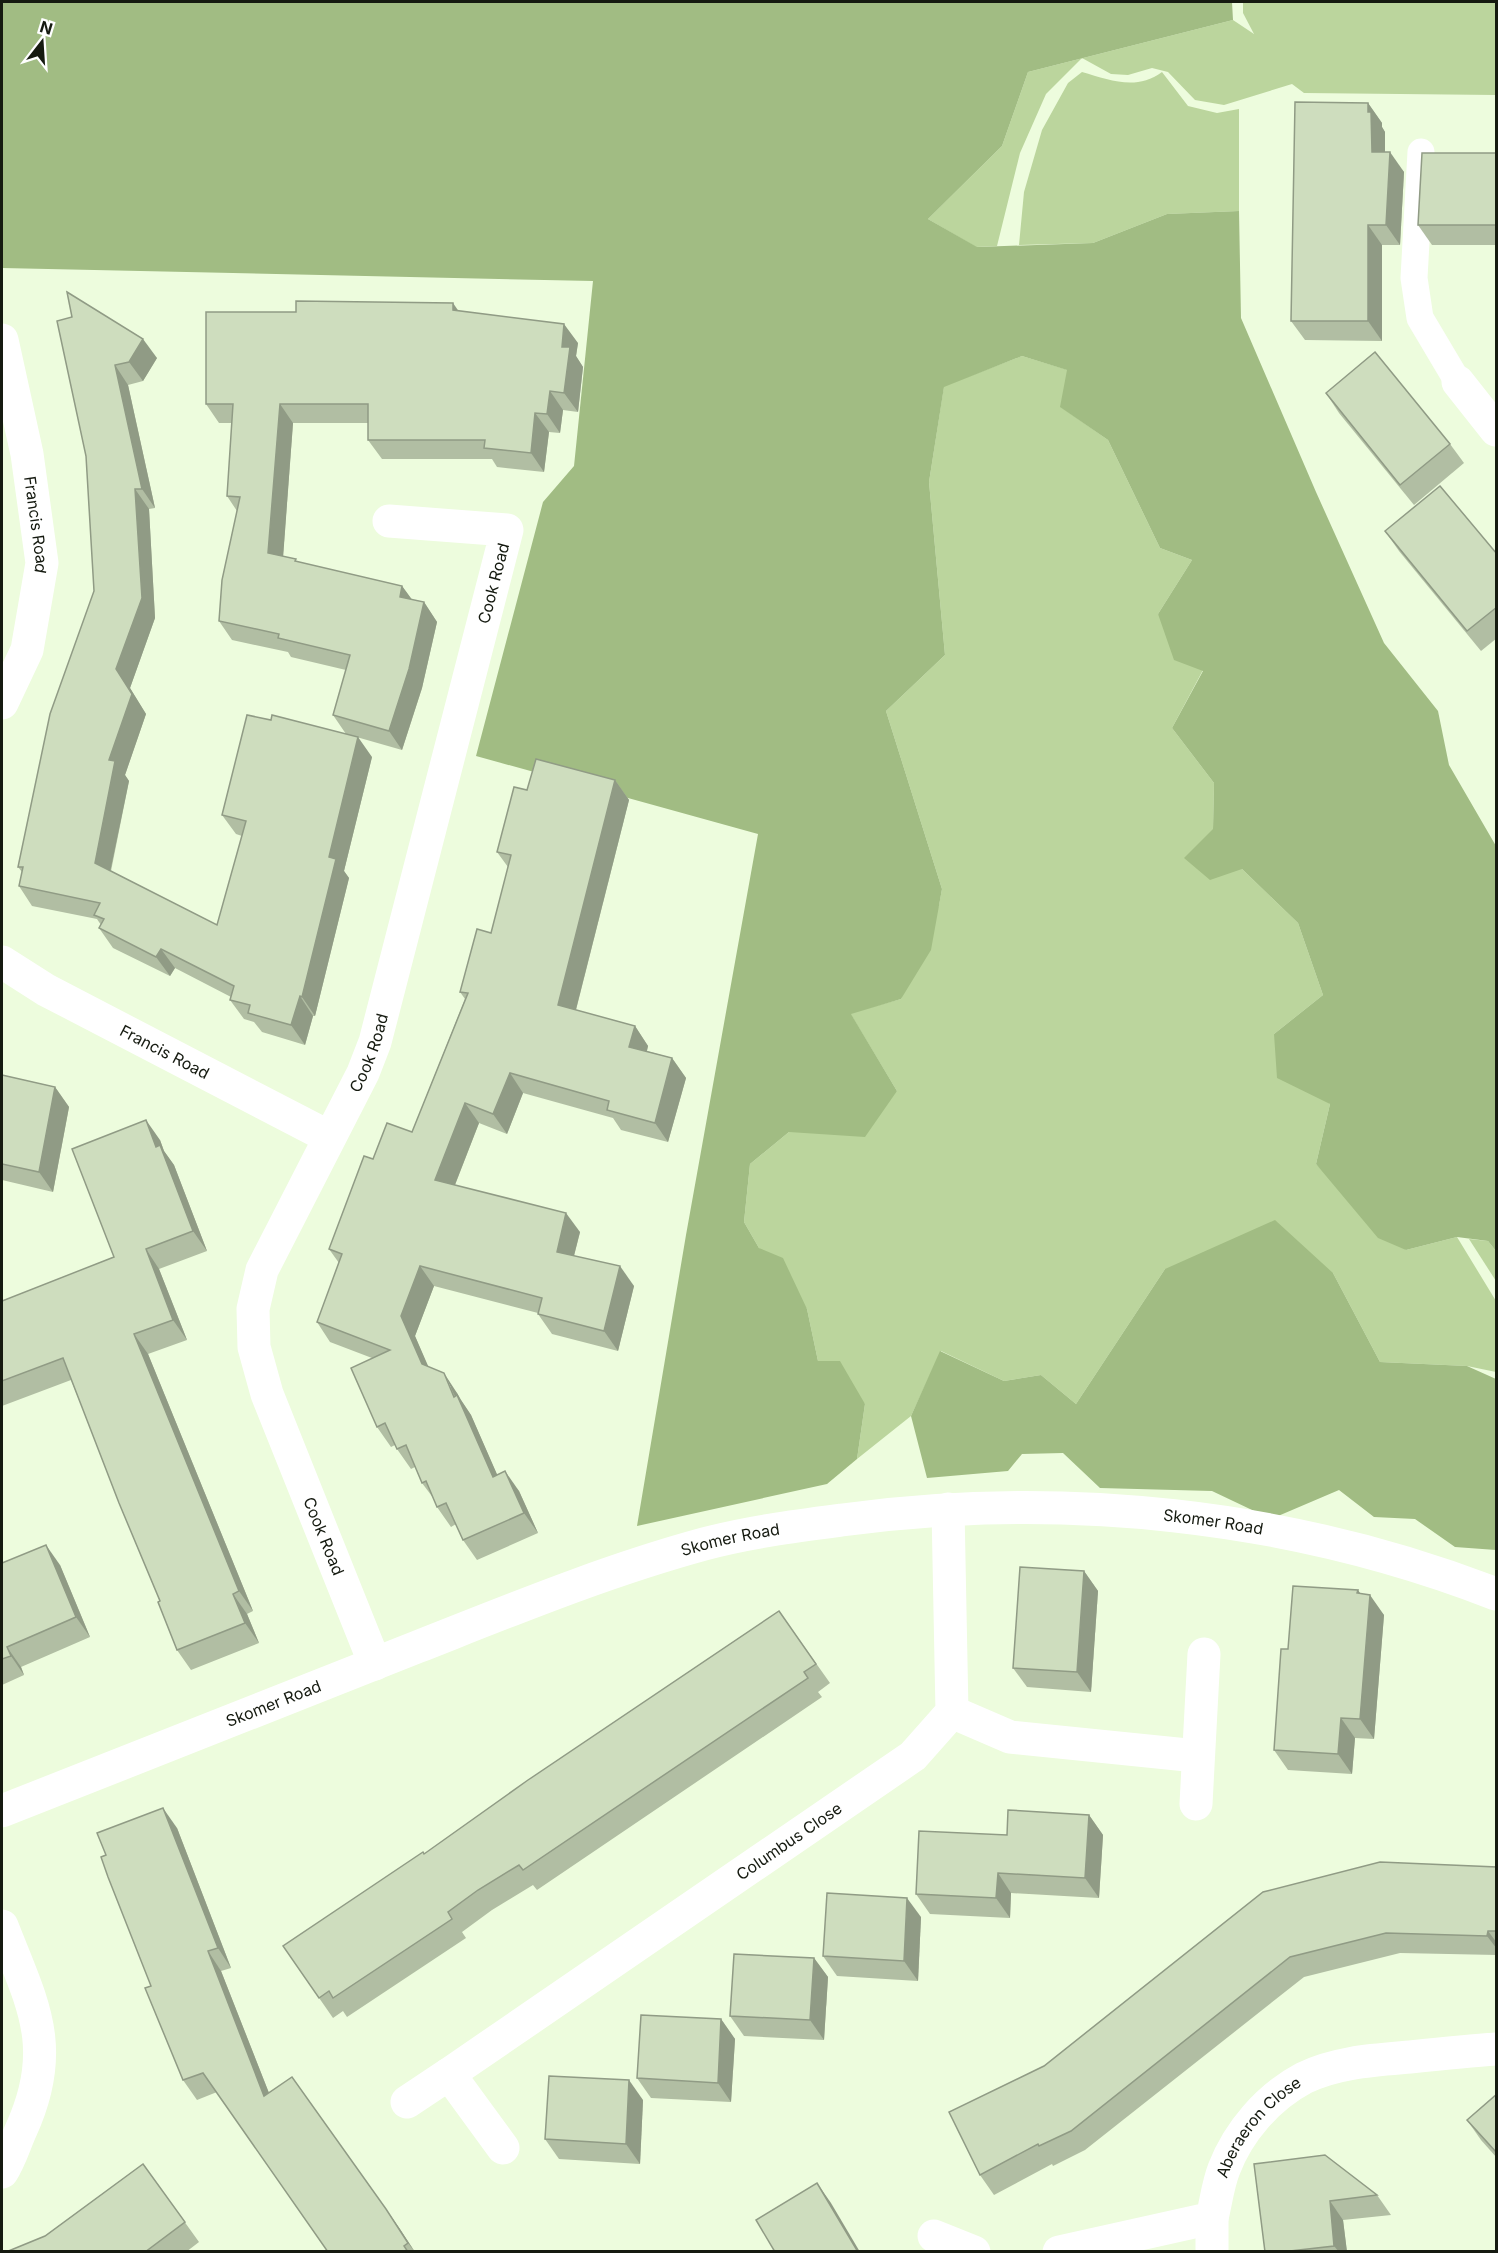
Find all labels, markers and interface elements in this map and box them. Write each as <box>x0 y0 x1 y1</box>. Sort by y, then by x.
north arrow <box>12 12 72 72</box>
text: N <box>38 16 55 39</box>
street label: Francis Road <box>20 475 52 575</box>
street label: Cook Road <box>473 541 513 626</box>
street label: Cook Road <box>345 1011 392 1096</box>
street label: Francis Road <box>117 1020 213 1083</box>
street label: Cook Road <box>299 1494 349 1578</box>
street label: Skomer Road <box>1162 1505 1265 1539</box>
street label: Skomer Road <box>678 1519 781 1560</box>
street label: Skomer Road <box>223 1676 324 1731</box>
street label: Columbus Close <box>732 1798 846 1884</box>
street label: Aberaeron Close <box>1212 2072 1304 2180</box>

